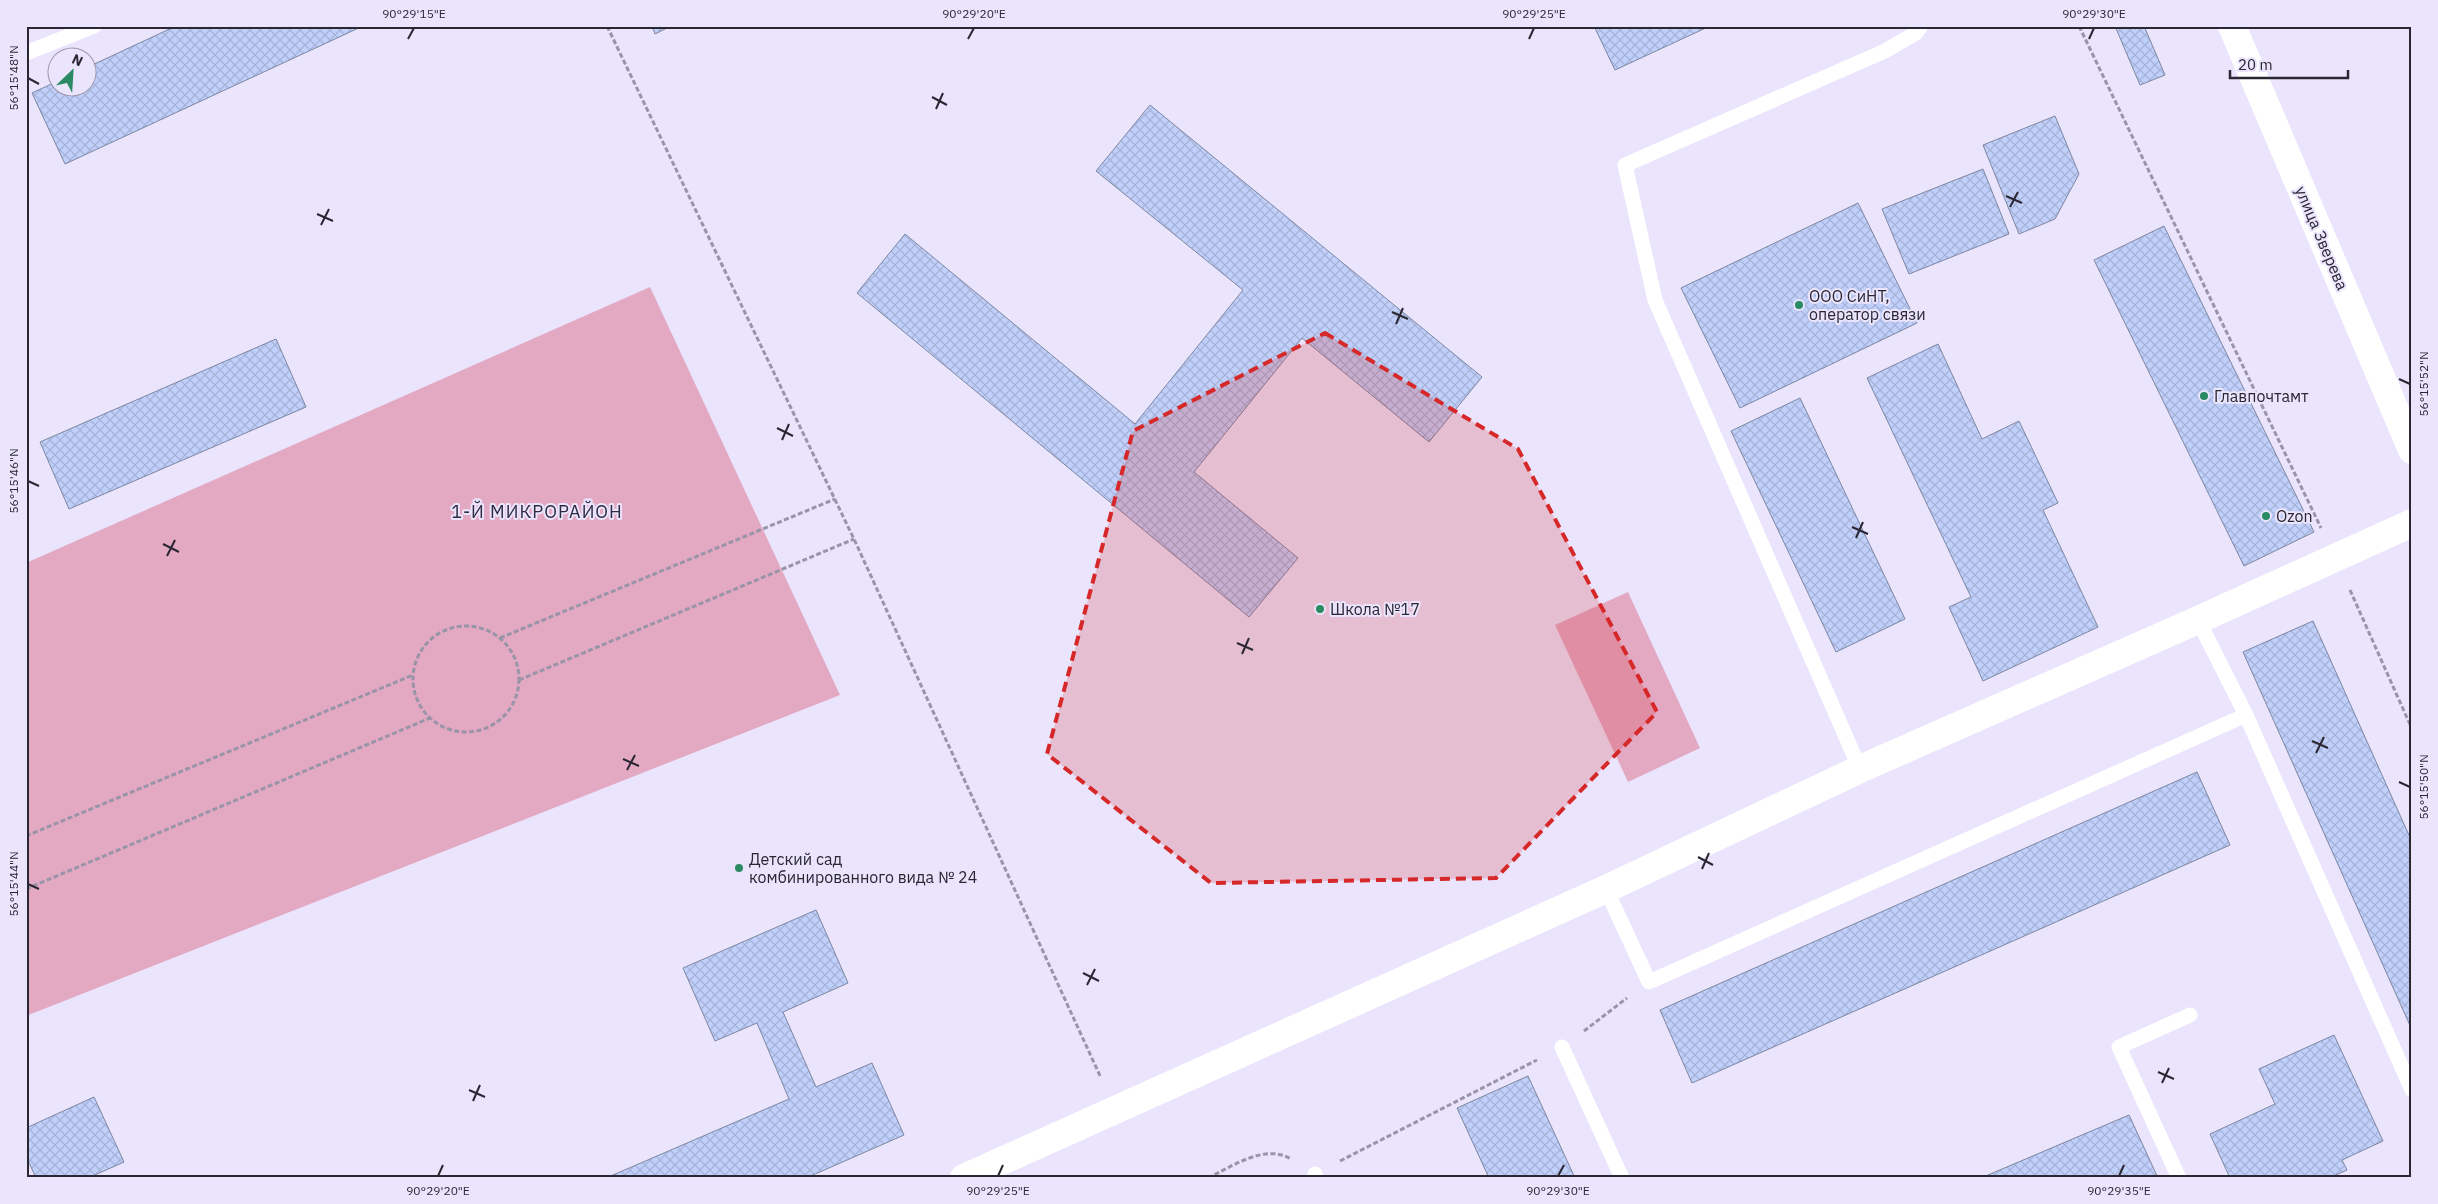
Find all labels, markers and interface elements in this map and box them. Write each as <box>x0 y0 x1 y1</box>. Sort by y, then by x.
text: 90°29'15"E <box>382 6 446 21</box>
text: 90°29'20"E <box>942 6 1006 21</box>
text: 90°29'25"E <box>1502 6 1566 21</box>
text: 90°29'30"E <box>2062 6 2126 21</box>
text: 56°15'48"N <box>6 45 21 111</box>
north arrow <box>48 48 98 98</box>
scale bar <box>2230 48 2348 80</box>
text: N <box>69 50 86 71</box>
text: 20 m <box>2238 55 2273 74</box>
street label: улица Зверева <box>2291 183 2353 293</box>
place label: ООО СиНТ, оператор связи <box>1809 286 1926 324</box>
marker: ООО СиНТ, оператор связи <box>1793 299 1805 311</box>
text: 56°15'52"N <box>2416 351 2431 417</box>
place label: Главпочтамт <box>2214 386 2309 406</box>
marker: Главпочтамт <box>2198 390 2210 402</box>
text: 56°15'46"N <box>6 448 21 514</box>
district label: 1-Й МИКРОРАЙОН <box>451 500 623 523</box>
place label: Ozon <box>2276 506 2313 526</box>
marker: Ozon <box>2260 510 2272 522</box>
place label: Школа №17 <box>1330 599 1420 619</box>
marker: Школа №17 <box>1314 603 1326 615</box>
text: 56°15'50"N <box>2416 754 2431 820</box>
place label: Детский сад комбинированного вида № 24 <box>749 849 977 887</box>
text: 56°15'44"N <box>6 851 21 917</box>
marker: Детский сад комбинированного вида № 24 <box>733 862 745 874</box>
text: 90°29'20"E <box>406 1183 470 1198</box>
text: 90°29'25"E <box>966 1183 1030 1198</box>
text: 90°29'30"E <box>1526 1183 1590 1198</box>
text: 90°29'35"E <box>2087 1183 2151 1198</box>

